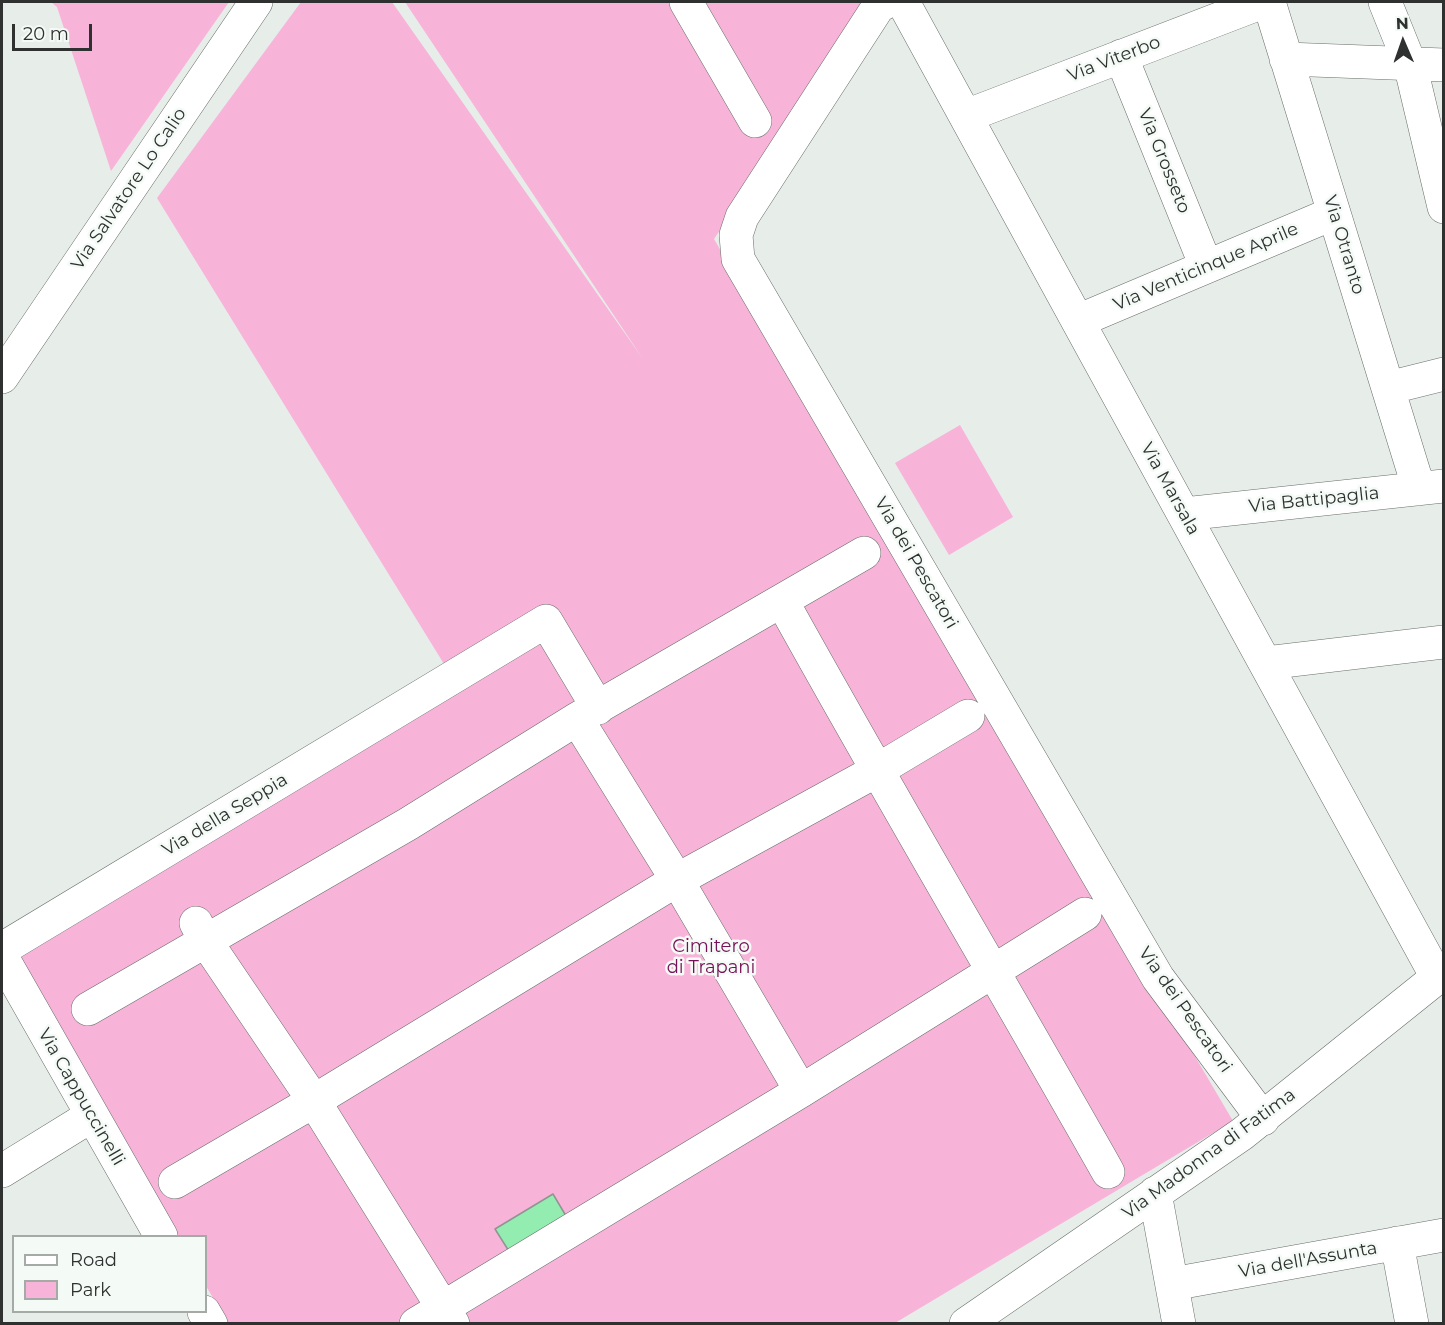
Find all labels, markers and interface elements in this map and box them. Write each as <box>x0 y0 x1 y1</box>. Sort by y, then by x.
scale bar <box>15 12 94 50</box>
north arrow <box>1373 12 1433 72</box>
text: N <box>1396 14 1409 33</box>
text: 20 m <box>23 23 69 45</box>
street label: Via Viterbo <box>1064 31 1164 87</box>
street label: Via Salvatore Lo Calio <box>67 104 191 274</box>
street label: Via Grosseto <box>1133 105 1195 217</box>
street label: Via Otranto <box>1319 193 1369 297</box>
street label: Via Venticinque Aprile <box>1110 218 1302 316</box>
street label: Via Marsala <box>1136 439 1204 539</box>
street label: Via Battipaglia <box>1248 482 1380 518</box>
street label: Via dei Pescatori <box>870 493 962 633</box>
street label: Via della Seppia <box>158 769 292 861</box>
park label: Cimitero di Trapani <box>667 936 755 978</box>
street label: Via dei Pescatori <box>1134 943 1236 1077</box>
street label: Via Cappuccinelli <box>33 1025 129 1169</box>
street label: Via Madonna di Fatima <box>1118 1084 1300 1224</box>
legend <box>12 1235 207 1313</box>
street label: Via dell'Assunta <box>1237 1237 1379 1283</box>
text: Road <box>70 1249 117 1271</box>
text: Park <box>70 1279 111 1301</box>

